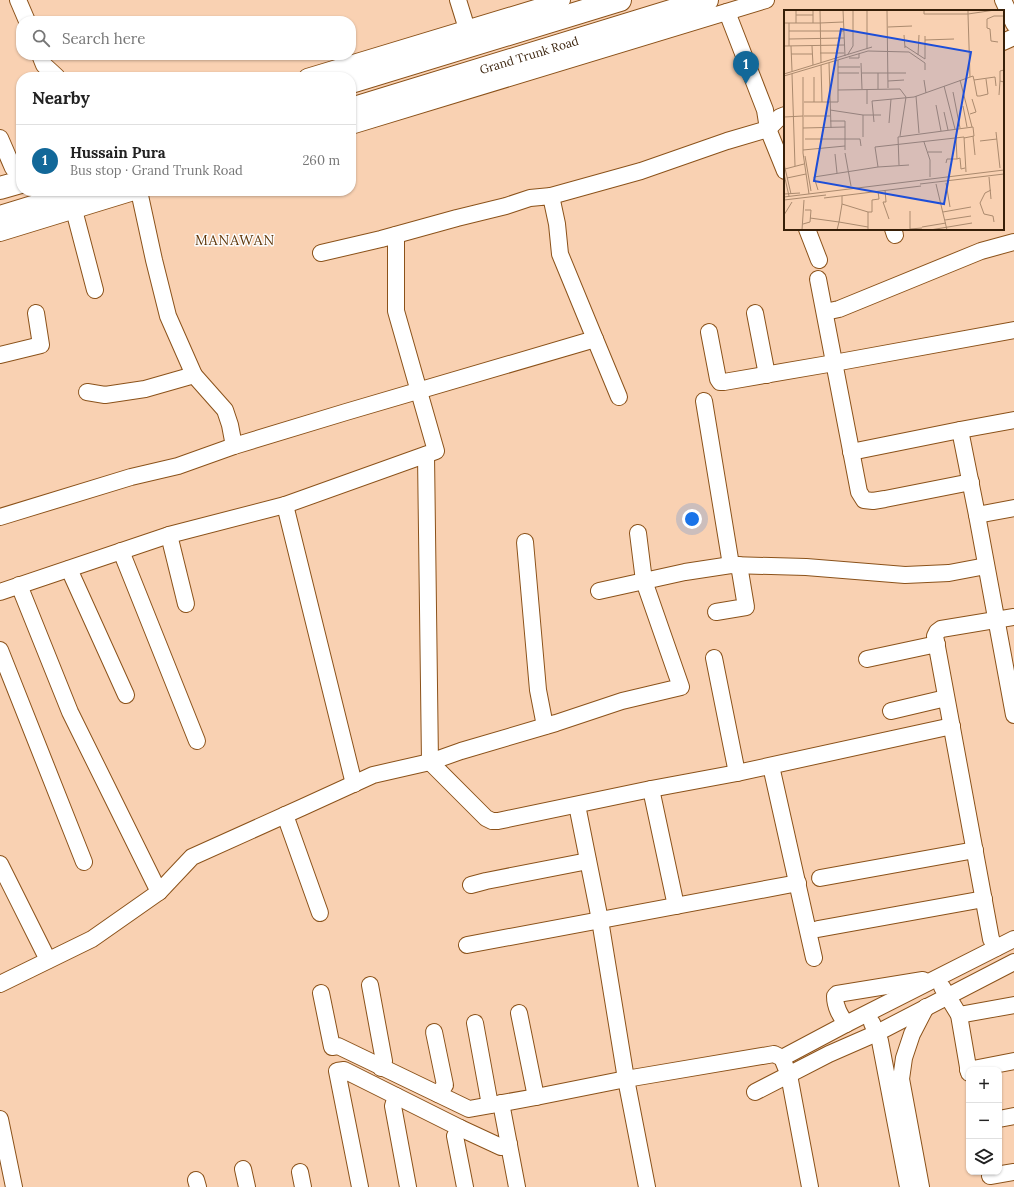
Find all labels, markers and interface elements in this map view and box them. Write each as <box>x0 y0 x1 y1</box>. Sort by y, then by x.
inset map <box>784 10 1004 230</box>
search box <box>16 16 356 60</box>
icon: search <box>30 27 52 49</box>
text: Search here <box>62 29 145 48</box>
street label: Grand Trunk Road <box>478 32 580 77</box>
pin: 1 <box>733 51 759 84</box>
text: Nearby <box>32 87 90 109</box>
text: Hussain Pura <box>70 143 166 162</box>
text: 1 <box>42 152 48 169</box>
text: 260 m <box>302 152 340 169</box>
text: Bus stop · Grand Trunk Road <box>70 162 243 179</box>
district label: MANAWAN <box>195 231 275 249</box>
your location <box>682 509 702 529</box>
map controls <box>966 1067 1002 1175</box>
button: + <box>966 1067 1002 1103</box>
button: − <box>966 1103 1002 1139</box>
button: layers <box>966 1139 1002 1175</box>

